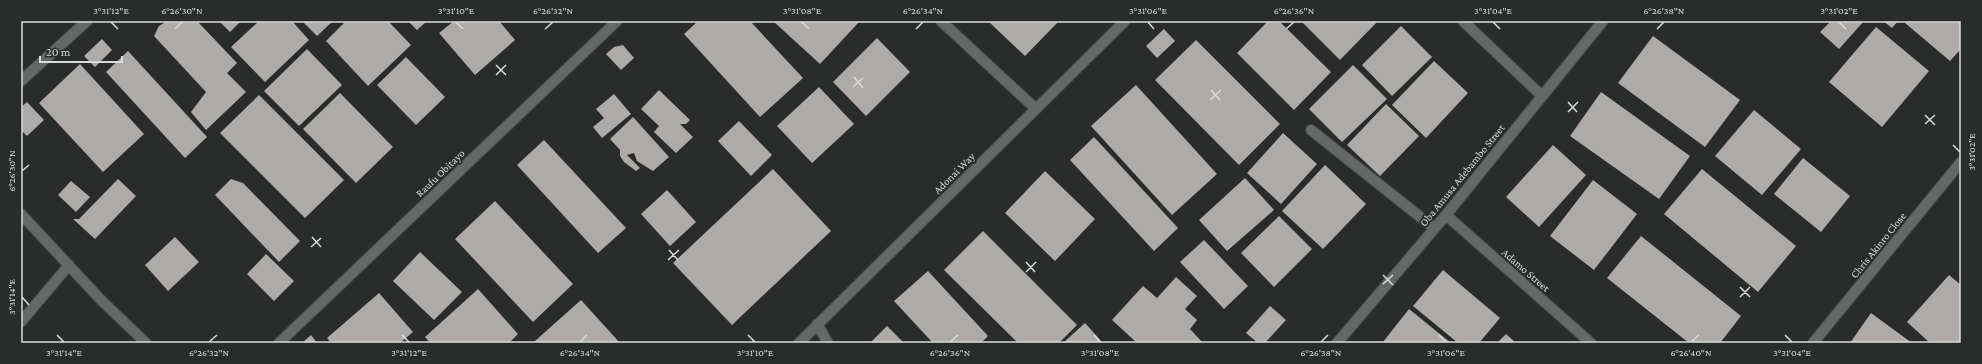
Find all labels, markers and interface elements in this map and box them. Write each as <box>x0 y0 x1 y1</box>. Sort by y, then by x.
text: 3°31'12"E <box>93 5 129 16</box>
text: 6°26'30"N <box>161 5 203 16</box>
text: 3°31'10"E <box>438 5 475 16</box>
text: 6°26'32"N <box>533 5 574 16</box>
text: 3°31'08"E <box>783 5 822 16</box>
text: 6°26'34"N <box>903 5 944 16</box>
text: 3°31'06"E <box>1129 5 1168 16</box>
text: 6°26'36"N <box>1274 5 1315 16</box>
text: 3°31'04"E <box>1474 5 1513 16</box>
text: 6°26'38"N <box>1644 5 1685 16</box>
text: 3°31'02"E <box>1820 5 1858 16</box>
scale bar <box>40 38 122 64</box>
text: 20 m <box>46 45 71 59</box>
street label: Oba Amusa Adebambo Street <box>1417 121 1507 228</box>
text: 3°31'02"E <box>1966 133 1977 171</box>
street label: Raufu Obitayo <box>413 146 468 200</box>
street label: Adonai Way <box>931 149 978 197</box>
text: 6°26'30"N <box>6 150 17 192</box>
street label: Chris Akinro Close <box>1848 210 1908 280</box>
street label: Adamo Street <box>1500 246 1553 294</box>
text: 3°31'14"E <box>6 278 17 315</box>
text: 3°31'14"E <box>46 347 83 358</box>
text: 6°26'32"N <box>189 347 230 358</box>
text: 3°31'12"E <box>391 347 427 358</box>
text: 6°26'34"N <box>560 347 601 358</box>
text: 3°31'10"E <box>737 347 774 358</box>
text: 6°26'36"N <box>930 347 971 358</box>
text: 3°31'08"E <box>1081 347 1120 358</box>
text: 6°26'38"N <box>1301 347 1342 358</box>
text: 3°31'06"E <box>1427 347 1466 358</box>
text: 6°26'40"N <box>1670 347 1712 358</box>
text: 3°31'04"E <box>1773 347 1812 358</box>

